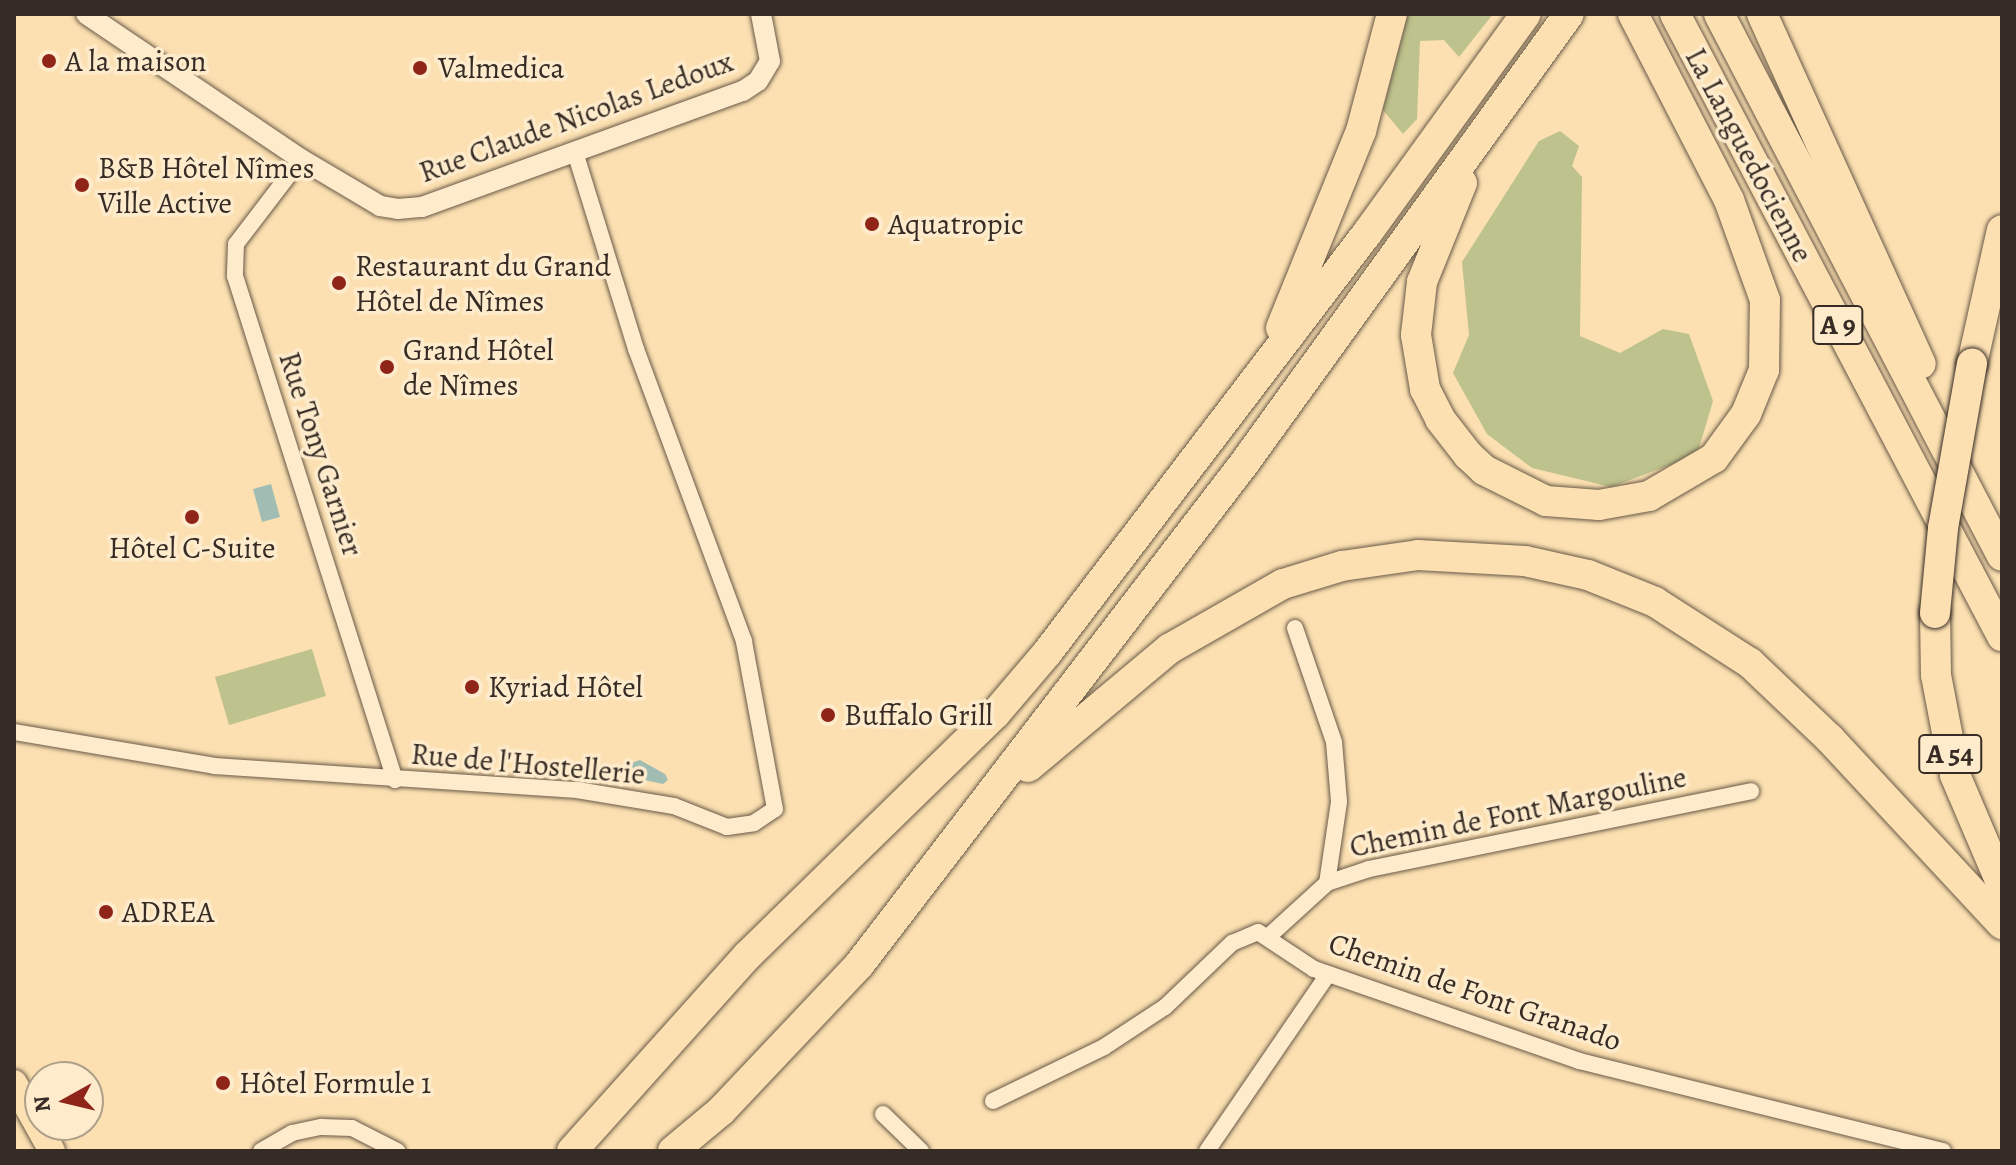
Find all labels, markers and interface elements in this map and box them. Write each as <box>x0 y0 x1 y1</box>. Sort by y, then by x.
street label: La Languedocienne <box>1677 42 1821 268</box>
place label: A la maison <box>65 43 207 79</box>
street label: Rue Claude Nicolas Ledoux <box>414 43 738 191</box>
place label: Valmedica <box>438 50 565 86</box>
marker: A la maison <box>40 52 58 70</box>
marker: Valmedica <box>409 57 431 79</box>
place label: B&B Hôtel Nîmes Ville Active <box>98 150 315 220</box>
marker: B&B Hôtel Nîmes Ville Active <box>73 176 91 194</box>
place label: Aquatropic <box>888 206 1024 242</box>
marker: Aquatropic <box>863 215 881 233</box>
place label: Restaurant du Grand Hôtel de Nîmes <box>355 248 611 318</box>
marker: Restaurant du Grand Hôtel de Nîmes <box>330 274 348 292</box>
road number: A 9 <box>1812 301 1864 349</box>
place label: Grand Hôtel de Nîmes <box>403 332 554 402</box>
street label: Rue Tony Garnier <box>271 347 371 561</box>
marker: Grand Hôtel de Nîmes <box>378 358 396 376</box>
marker: Hôtel C-Suite <box>183 508 201 526</box>
place label: Hôtel C-Suite <box>109 530 275 566</box>
place label: Kyriad Hôtel <box>488 669 643 705</box>
marker: Kyriad Hôtel <box>463 678 481 696</box>
place label: Buffalo Grill <box>844 697 993 733</box>
marker: Buffalo Grill <box>819 706 837 724</box>
road number: A 54 <box>1918 730 1982 778</box>
street label: Rue de l'Hostellerie <box>409 736 647 792</box>
street label: Chemin de Font Margouline <box>1346 759 1690 865</box>
place label: ADREA <box>122 894 214 930</box>
marker: ADREA <box>97 903 115 921</box>
street label: Chemin de Font Granado <box>1324 925 1626 1059</box>
north arrow <box>24 1061 104 1141</box>
place label: Hôtel Formule 1 <box>239 1065 431 1101</box>
marker: Hôtel Formule 1 <box>214 1074 232 1092</box>
text: N <box>26 1094 58 1114</box>

